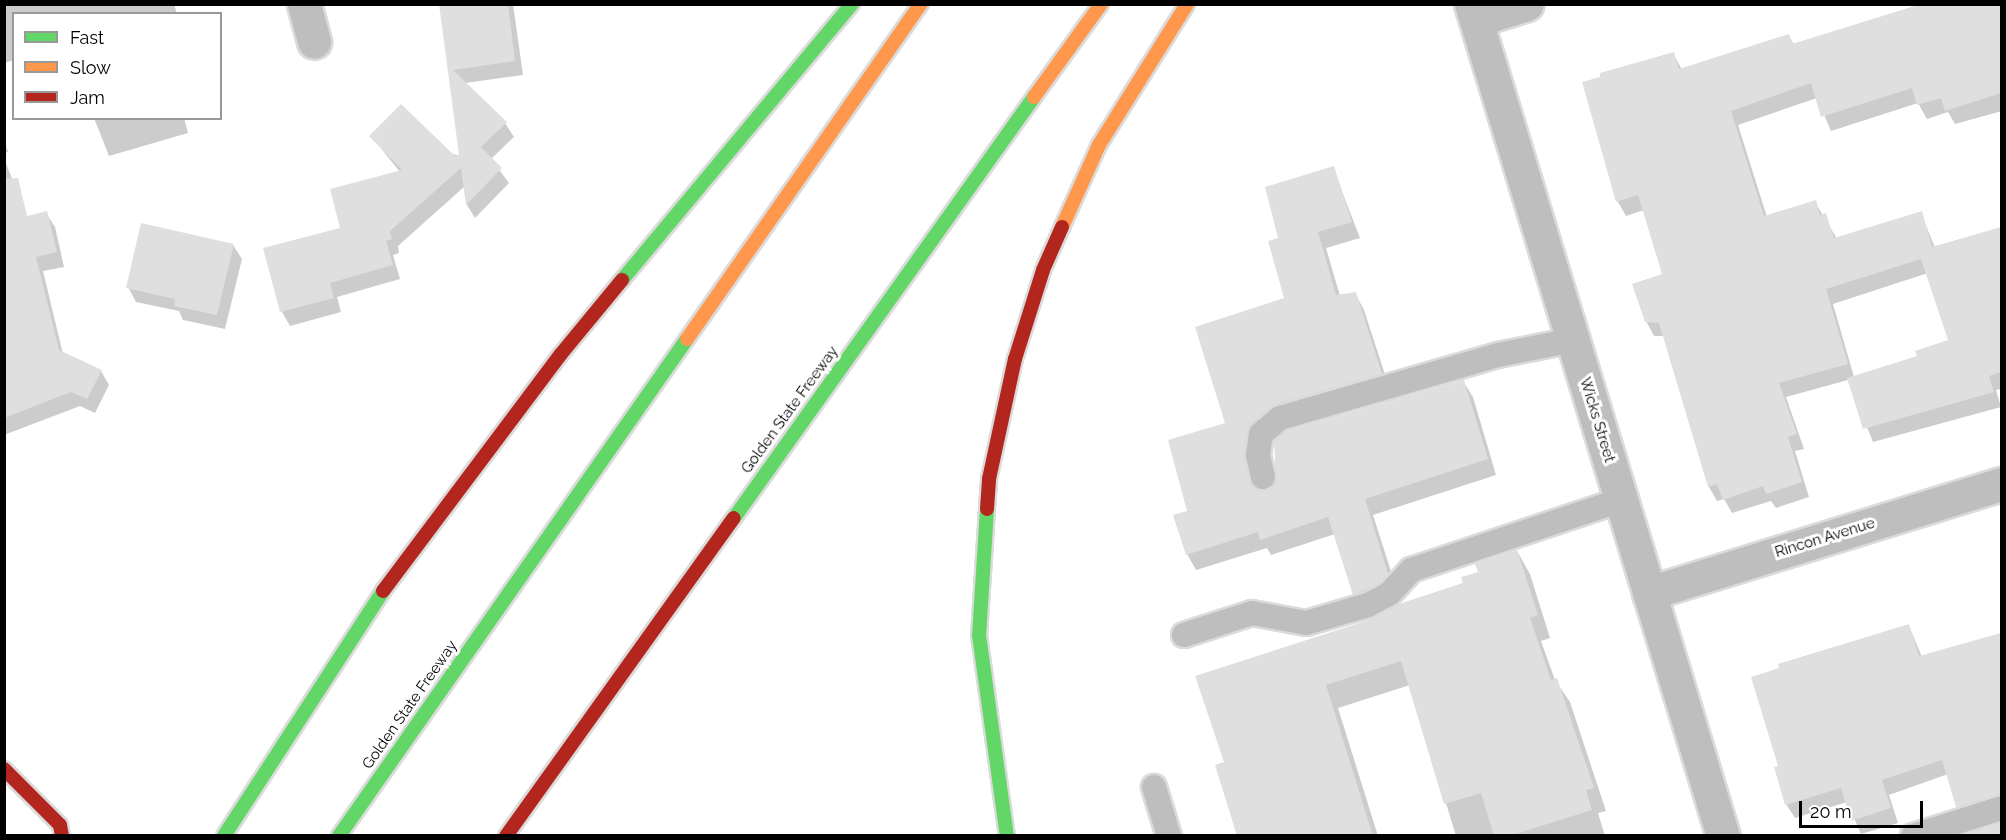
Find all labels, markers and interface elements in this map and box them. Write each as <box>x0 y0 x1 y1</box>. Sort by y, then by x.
legend <box>12 12 222 120</box>
text: Fast <box>70 27 104 48</box>
text: Slow <box>70 57 111 78</box>
text: Jam <box>70 87 105 108</box>
street label: Golden State Freeway <box>738 343 842 477</box>
street label: Wicks Street <box>1576 375 1618 465</box>
street label: Rincon Avenue <box>1773 514 1877 562</box>
street label: Golden State Freeway <box>359 637 461 773</box>
scale bar <box>1802 789 1926 827</box>
text: 20 m <box>1810 801 1852 822</box>

